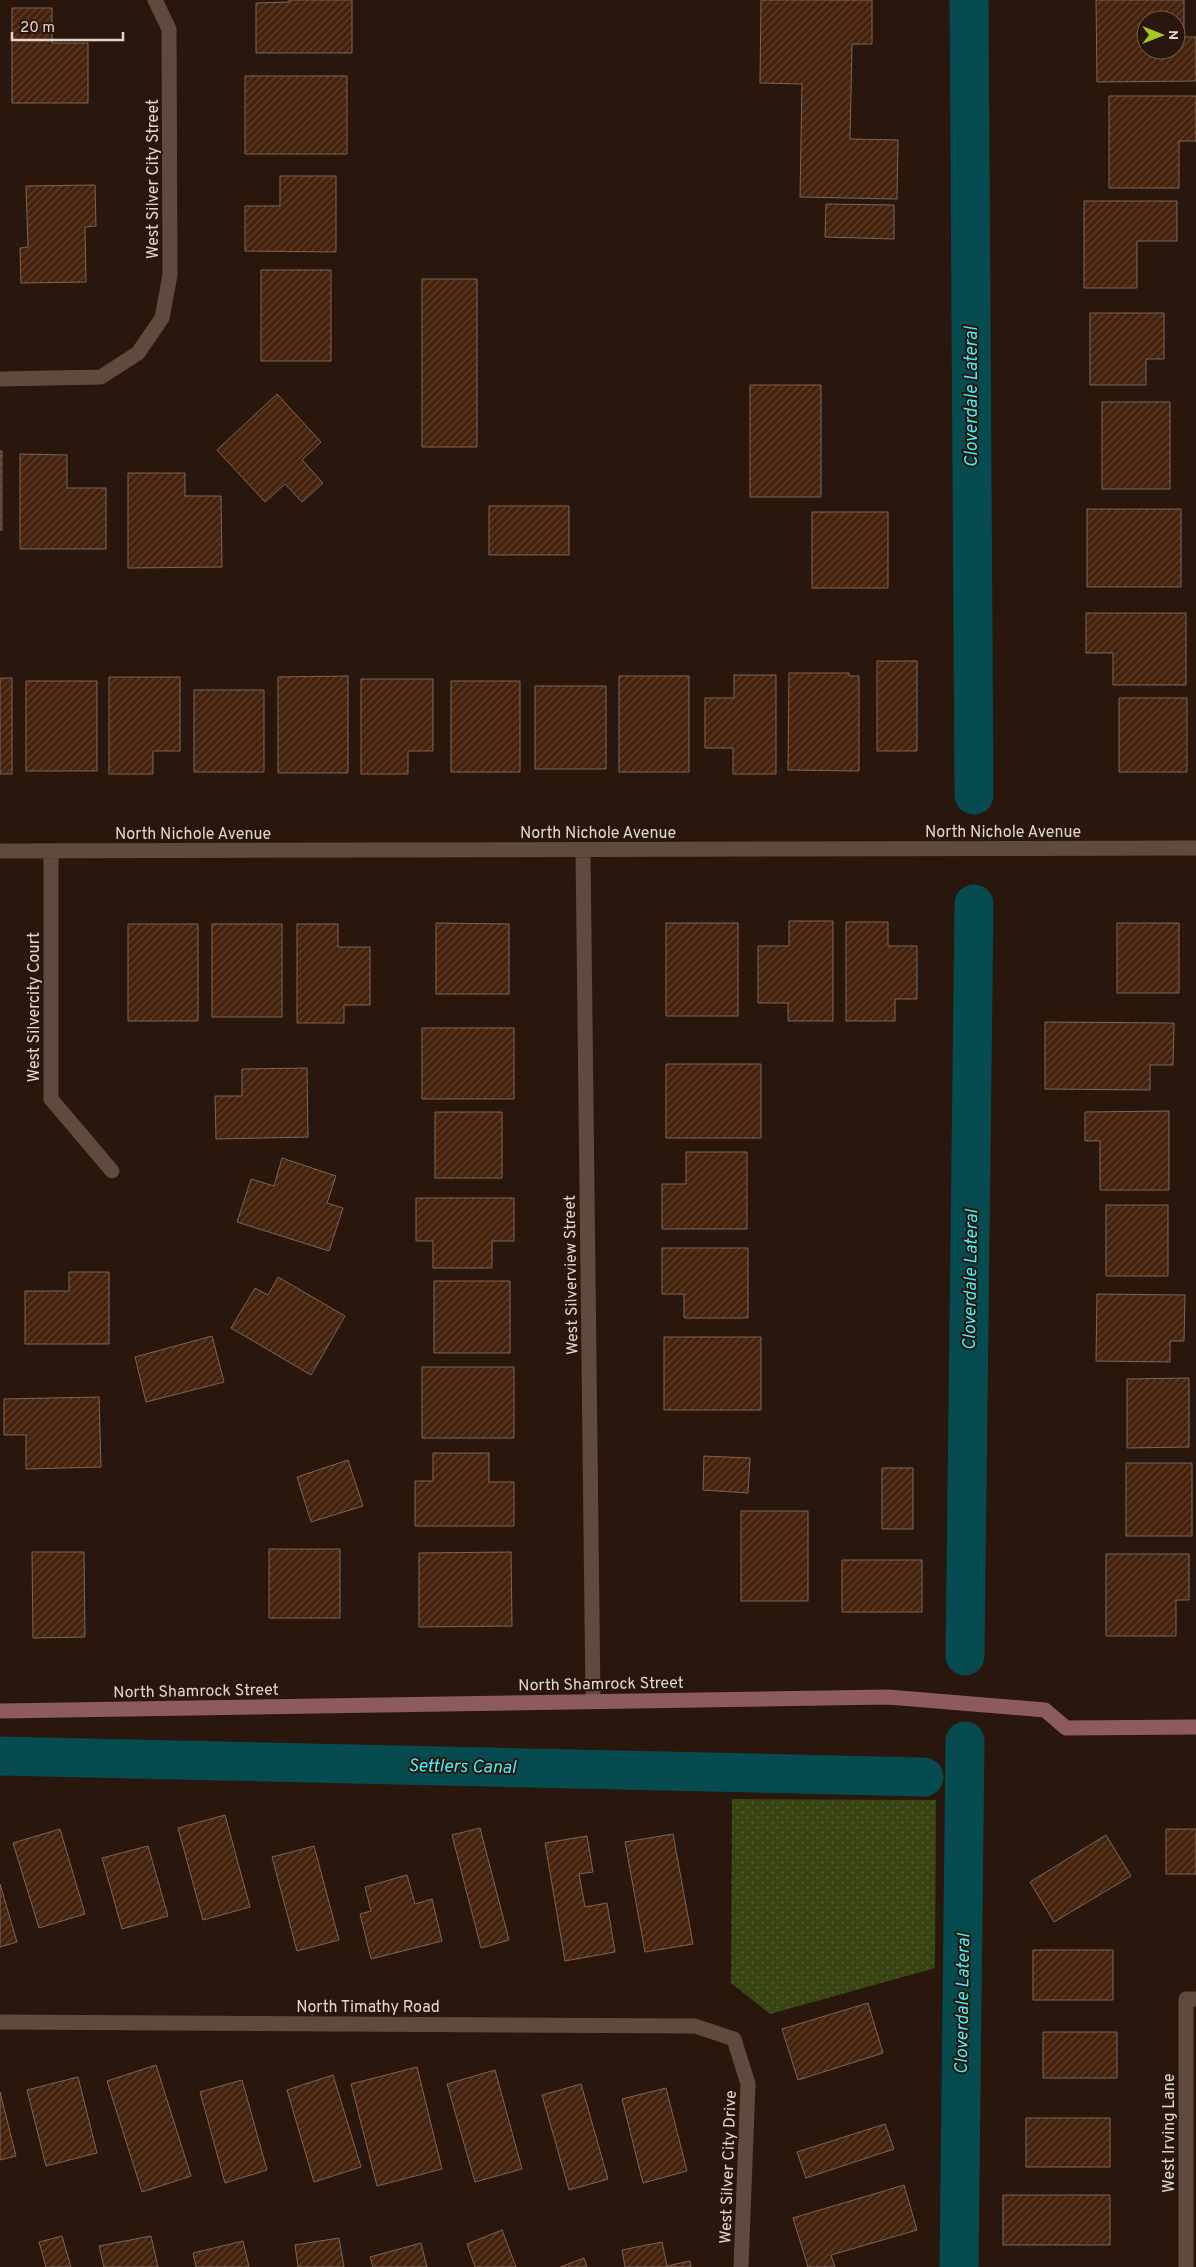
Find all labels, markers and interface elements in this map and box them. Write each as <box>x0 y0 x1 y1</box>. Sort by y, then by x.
scale bar <box>12 10 124 42</box>
north arrow <box>1136 10 1186 60</box>
text: 20 m <box>20 19 55 38</box>
text: N <box>1164 30 1181 40</box>
street label: West Silver City Street <box>144 99 164 259</box>
water label: Cloverdale Lateral <box>961 325 984 467</box>
street label: North Nichole Avenue <box>925 823 1081 843</box>
street label: North Nichole Avenue <box>520 824 676 844</box>
street label: North Nichole Avenue <box>115 825 271 845</box>
street label: West Silvercity Court <box>25 932 45 1082</box>
street label: West Silverview Street <box>561 1195 583 1355</box>
water label: Cloverdale Lateral <box>959 1208 984 1351</box>
street label: North Shamrock Street <box>518 1674 684 1696</box>
street label: North Shamrock Street <box>113 1681 279 1703</box>
water label: Settlers Canal <box>408 1755 518 1780</box>
water label: Cloverdale Lateral <box>951 1932 976 2075</box>
street label: North Timathy Road <box>296 1998 440 2018</box>
street label: West Irving Lane <box>1160 2073 1180 2193</box>
street label: West Silver City Drive <box>716 2090 742 2244</box>

